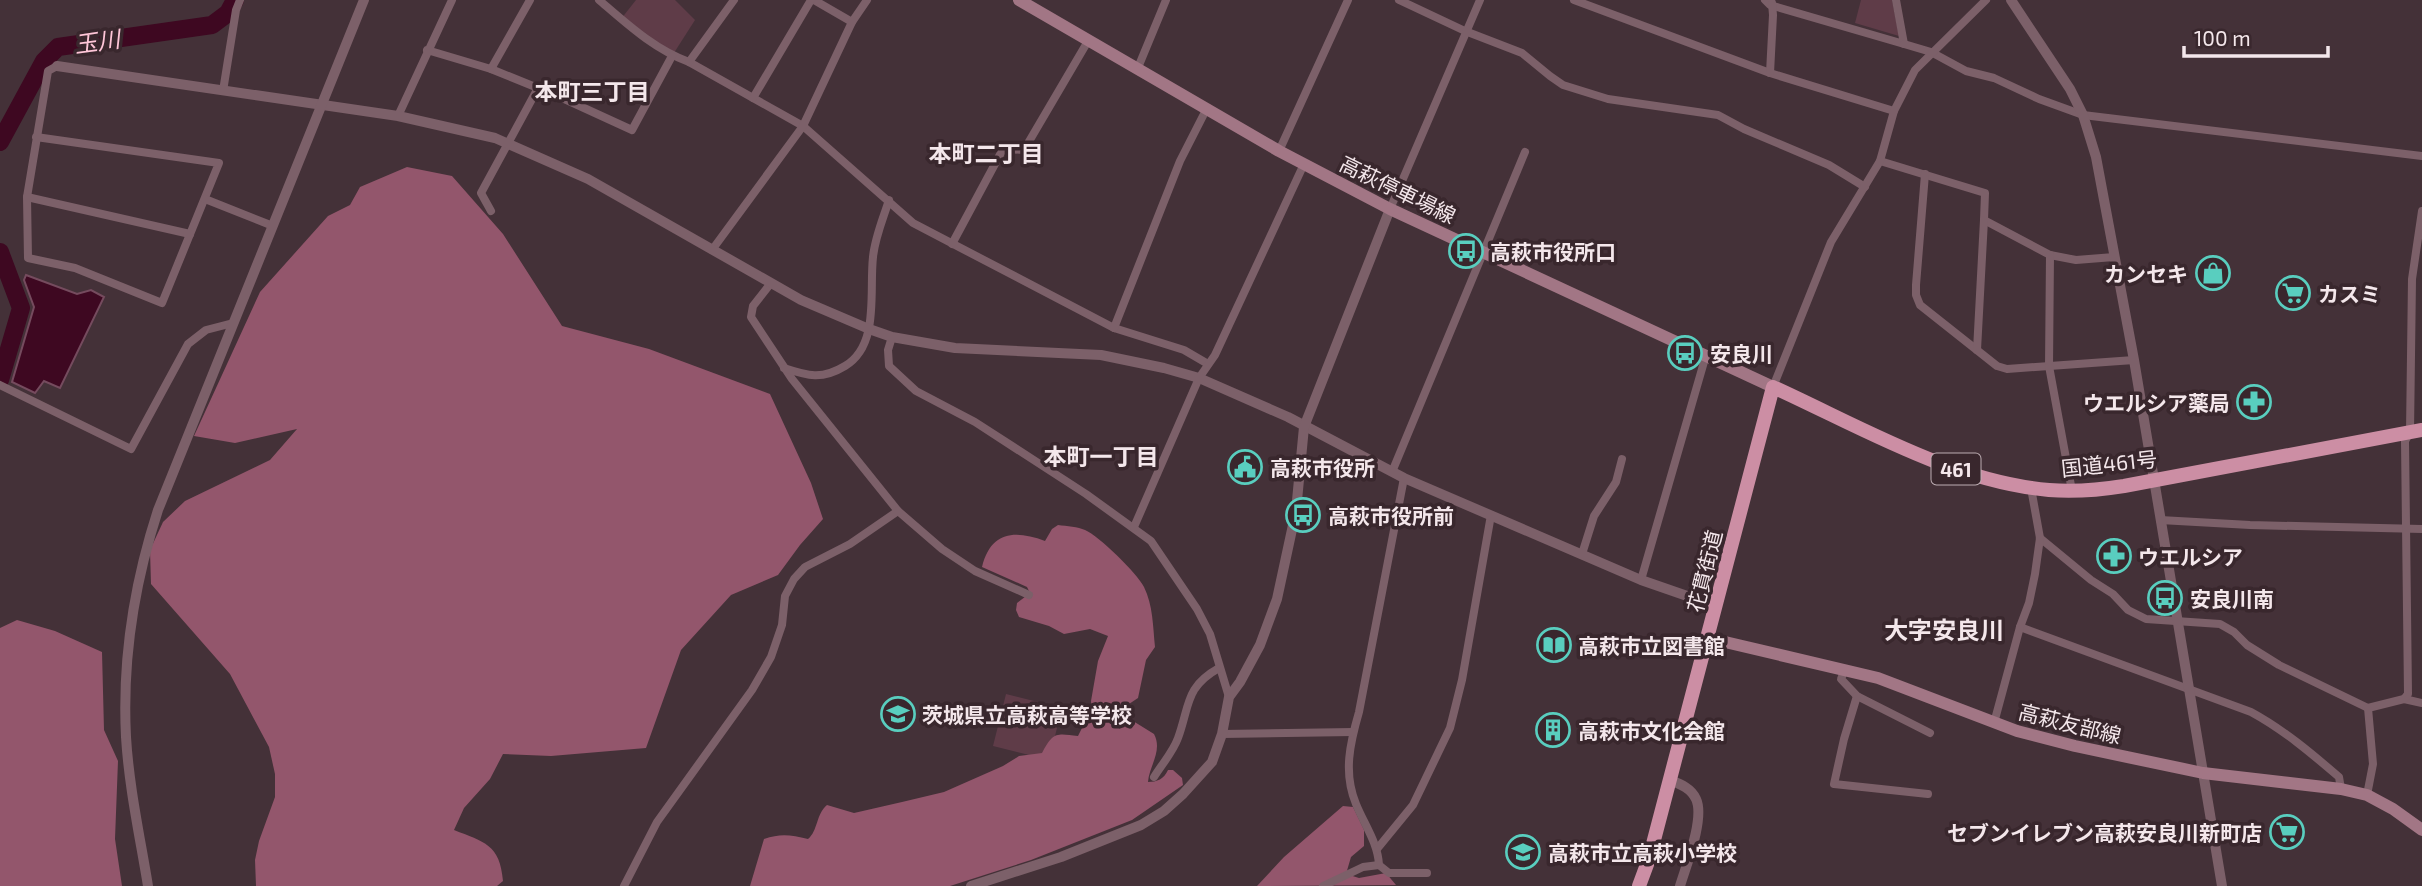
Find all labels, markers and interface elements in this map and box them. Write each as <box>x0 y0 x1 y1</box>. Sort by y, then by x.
scale bar <box>2184 14 2328 58</box>
water label: 玉川 <box>72 24 125 58</box>
text: 100 m <box>2194 25 2251 50</box>
district label: 本町三丁目 <box>535 77 650 105</box>
district label: 本町二丁目 <box>929 139 1044 167</box>
street label: 高萩停車場線 <box>1336 150 1460 228</box>
bus stop icon: 高萩市役所口 <box>1447 232 1485 270</box>
place label: 高萩市役所口 <box>1490 239 1616 264</box>
shop icon: カンセキ <box>2194 254 2232 292</box>
place label: カンセキ <box>2104 261 2188 286</box>
supermarket icon: カスミ <box>2274 274 2312 312</box>
place label: カスミ <box>2318 281 2381 306</box>
bus stop icon: 安良川 <box>1666 334 1704 372</box>
place label: 安良川 <box>1710 341 1773 366</box>
pharmacy icon: ウエルシア薬局 <box>2235 383 2273 421</box>
place label: ウエルシア薬局 <box>2083 390 2230 415</box>
district label: 本町一丁目 <box>1044 442 1159 470</box>
street label: 国道461号 <box>2060 446 2158 480</box>
public building icon: 高萩市役所 <box>1226 448 1264 486</box>
road number: 461 <box>1932 454 1980 484</box>
place label: 高萩市役所 <box>1270 455 1375 480</box>
bus stop icon: 高萩市役所前 <box>1284 496 1322 534</box>
place label: 高萩市役所前 <box>1328 503 1454 528</box>
street label: 花貫街道 <box>1682 527 1726 615</box>
pharmacy icon: ウエルシア <box>2095 537 2133 575</box>
place label: ウエルシア <box>2138 544 2243 569</box>
bus stop icon: 安良川南 <box>2146 579 2184 617</box>
place label: 安良川南 <box>2190 586 2274 611</box>
district label: 大字安良川 <box>1884 615 2004 644</box>
library icon: 高萩市立図書館 <box>1535 626 1573 664</box>
place label: 高萩市立図書館 <box>1578 633 1725 658</box>
school or university icon: 茨城県立高萩高等学校 <box>879 695 917 733</box>
street label: 高萩友部線 <box>2016 698 2124 748</box>
place label: 茨城県立高萩高等学校 <box>922 702 1132 727</box>
building icon: 高萩市文化会館 <box>1534 711 1572 749</box>
place label: 高萩市文化会館 <box>1578 718 1725 743</box>
supermarket icon: セブンイレブン高萩安良川新町店 <box>2268 813 2306 851</box>
place label: セブンイレブン高萩安良川新町店 <box>1947 820 2262 845</box>
school or university icon: 高萩市立高萩小学校 <box>1504 833 1542 871</box>
place label: 高萩市立高萩小学校 <box>1548 840 1737 865</box>

